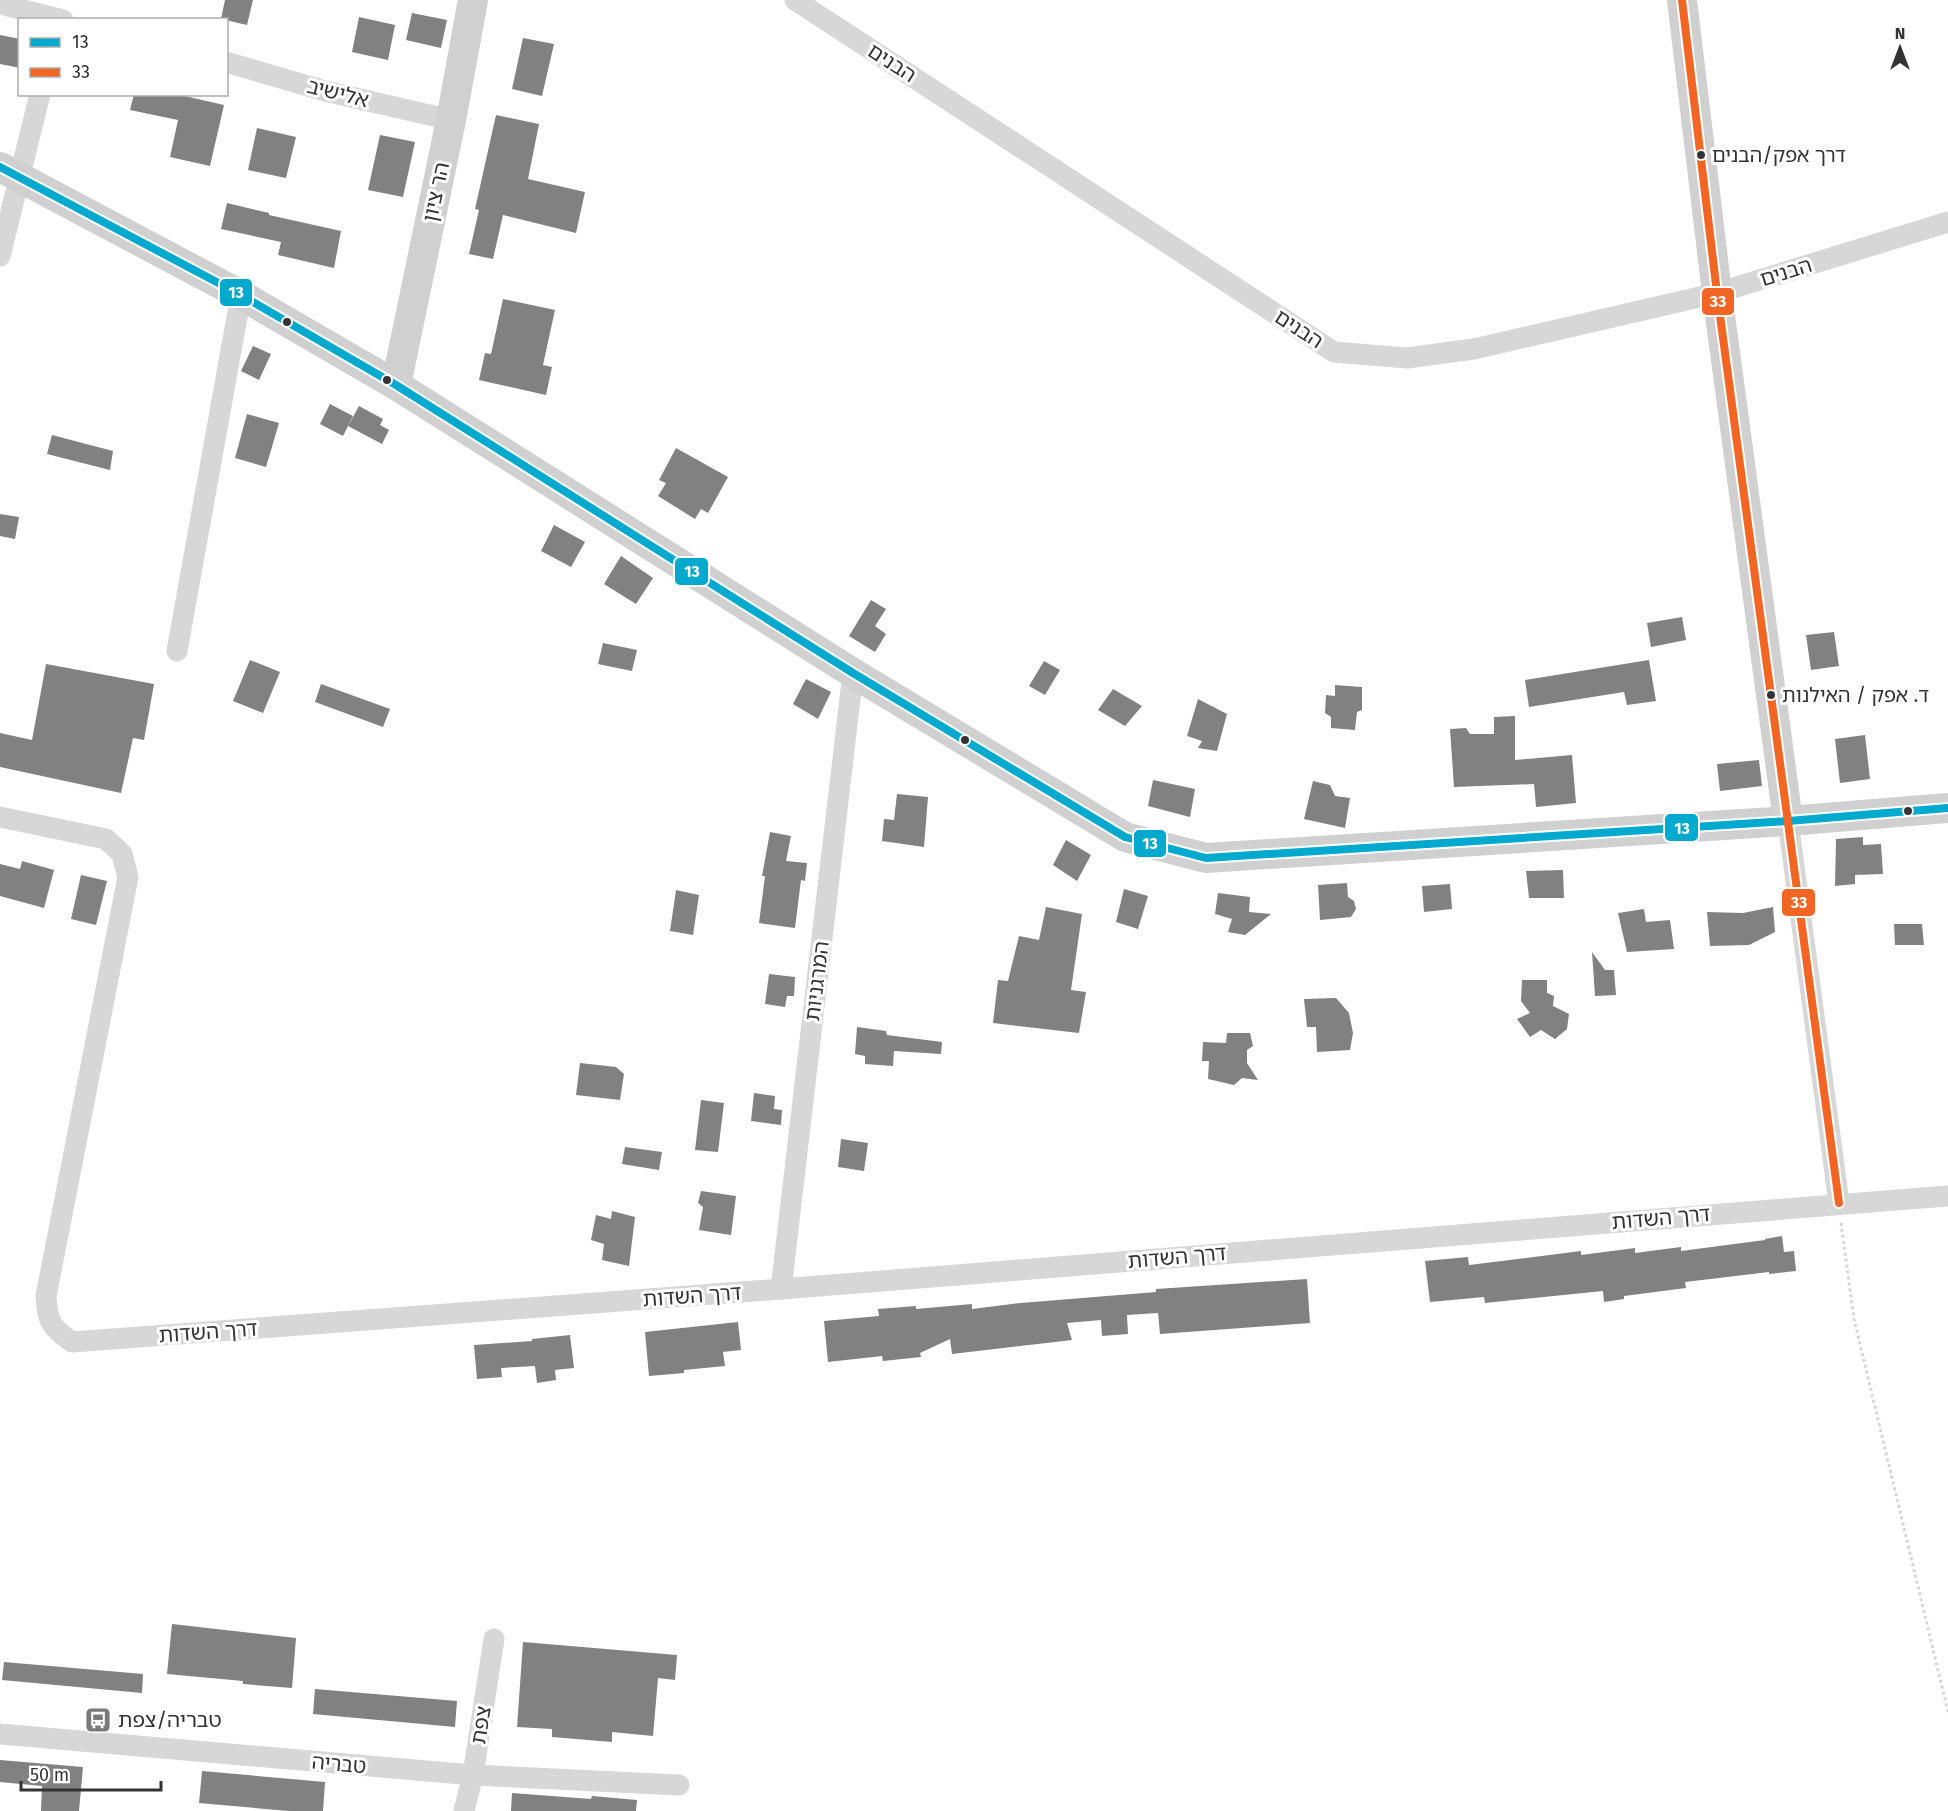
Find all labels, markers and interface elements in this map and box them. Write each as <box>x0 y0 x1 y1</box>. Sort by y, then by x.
legend <box>18 18 228 96</box>
north arrow <box>1870 18 1930 78</box>
text: N <box>1895 24 1905 43</box>
text: 13 <box>72 31 89 53</box>
street label: הבנים <box>863 38 921 88</box>
text: 33 <box>72 61 90 83</box>
street label: אלישיב <box>305 73 371 113</box>
place label: דרך אפק/הבנים <box>1712 143 1846 167</box>
marker: דרך אפק/הבנים <box>1695 149 1707 161</box>
street label: הר ציון <box>417 160 455 224</box>
street label: הבנים <box>1757 252 1815 292</box>
line badge: 13 <box>219 278 253 307</box>
text: 13 <box>228 283 244 302</box>
line badge: 33 <box>1701 287 1735 316</box>
text: 33 <box>1709 292 1726 311</box>
street label: הבנים <box>1270 304 1328 354</box>
unlabelled marker <box>281 316 293 328</box>
unlabelled marker <box>381 374 393 386</box>
line badge: 13 <box>674 557 709 586</box>
text: 13 <box>684 562 700 581</box>
place label: ד. אפק / האילנות <box>1782 683 1929 707</box>
marker: ד. אפק / האילנות <box>1765 689 1777 701</box>
unlabelled marker <box>959 734 971 746</box>
unlabelled marker <box>1902 805 1914 817</box>
line badge: 13 <box>1664 813 1699 842</box>
text: 13 <box>1674 819 1690 838</box>
line badge: 13 <box>1133 829 1167 858</box>
text: 13 <box>1142 834 1158 853</box>
line badge: 33 <box>1781 888 1816 917</box>
text: 33 <box>1790 893 1807 912</box>
street label: המרגניות <box>799 939 835 1023</box>
street label: דרך השדות <box>1611 1201 1711 1235</box>
street label: דרך השדות <box>1127 1240 1227 1274</box>
street label: דרך השדות <box>642 1280 742 1312</box>
street label: דרך השדות <box>158 1316 258 1348</box>
street label: צפת <box>465 1704 497 1746</box>
bus stop icon: טבריה/צפת <box>83 1705 113 1735</box>
place label: טבריה/צפת <box>118 1707 222 1733</box>
street label: טבריה <box>311 1749 367 1779</box>
scale bar <box>21 1754 160 1792</box>
text: 50 m <box>30 1764 69 1786</box>

